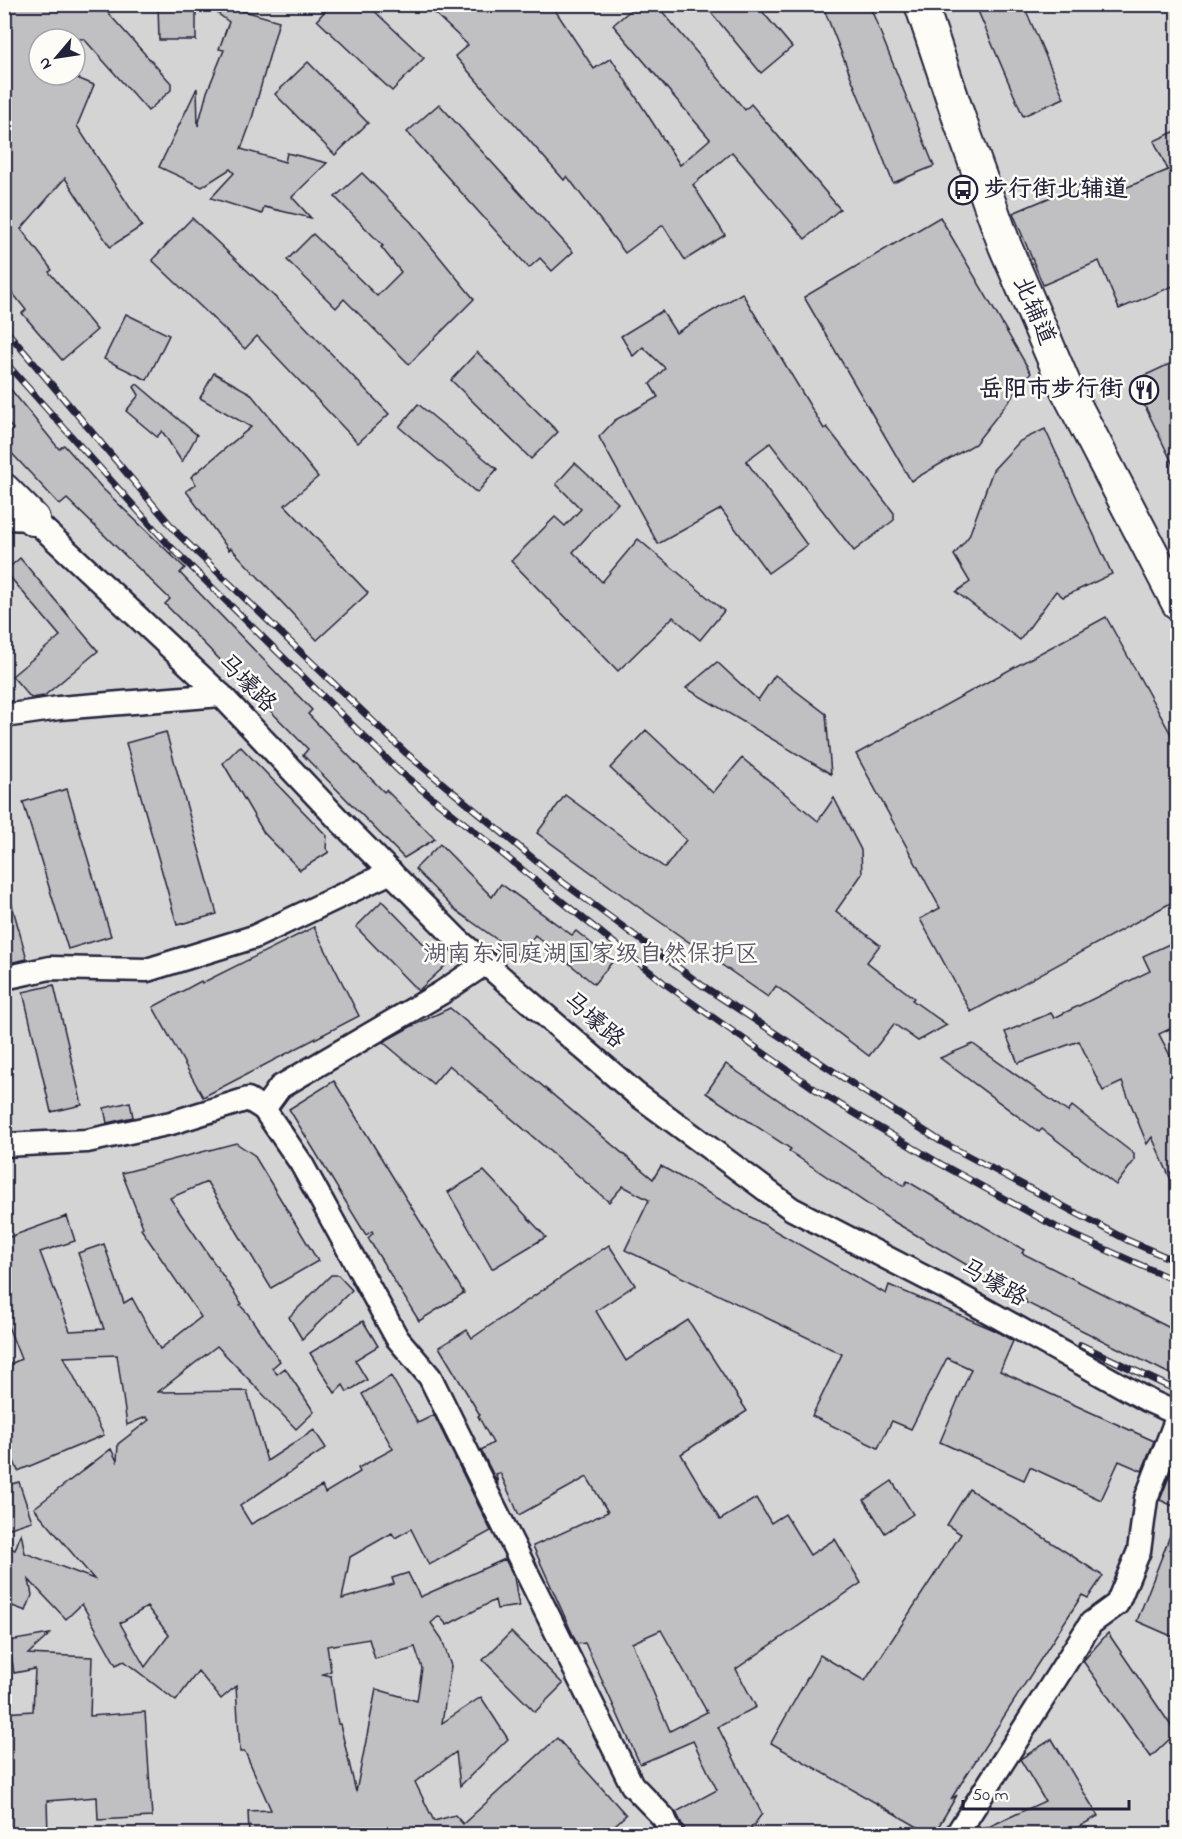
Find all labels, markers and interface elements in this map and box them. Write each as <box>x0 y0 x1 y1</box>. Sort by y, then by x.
north arrow <box>27 27 87 87</box>
text: N <box>32 53 59 74</box>
place label: 步行街北辅道 <box>984 173 1128 208</box>
bus stop icon: 步行街北辅道 <box>947 174 979 206</box>
street label: 北辅道 <box>1003 271 1063 351</box>
place label: 岳阳市步行街 <box>979 373 1123 408</box>
restaurant icon: 岳阳市步行街 <box>1128 374 1160 406</box>
street label: 马壕路 <box>208 646 284 722</box>
park label: 湖南东洞庭湖国家级自然保护区 <box>423 938 759 973</box>
street label: 马壕路 <box>554 984 632 1058</box>
street label: 马壕路 <box>953 1251 1033 1317</box>
scale bar <box>963 1773 1130 1811</box>
text: 50 m <box>972 1783 1009 1809</box>

